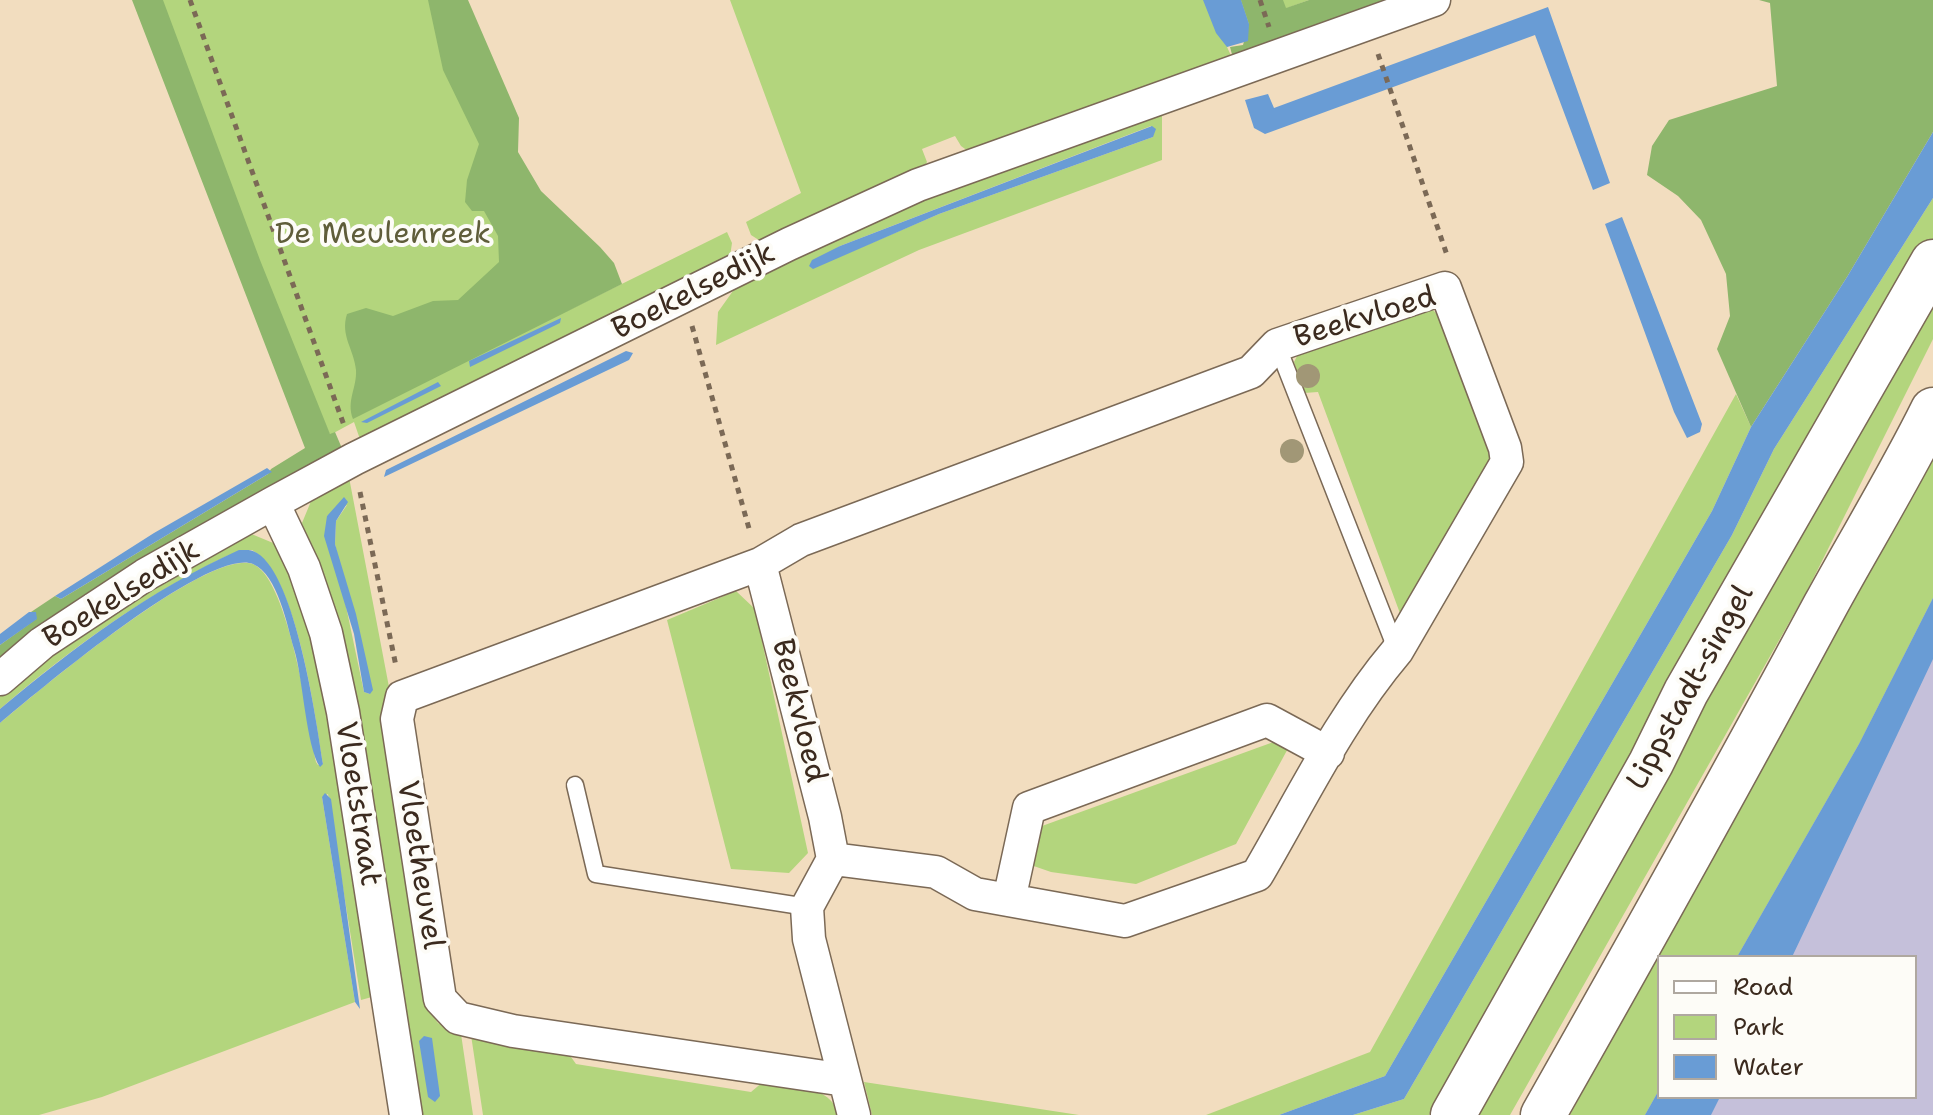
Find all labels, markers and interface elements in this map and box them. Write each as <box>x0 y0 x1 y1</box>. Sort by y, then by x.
park label: De Meulenreek <box>275 217 491 253</box>
street label: Boekelsedijk <box>607 236 781 348</box>
street label: Beekvloed <box>1290 279 1440 357</box>
street label: Boekelsedijk <box>37 533 207 657</box>
street label: Lippstadt-singel <box>1620 579 1762 797</box>
street label: Beekvloed <box>763 636 833 786</box>
street label: Vloetstraat <box>326 719 388 889</box>
street label: Vloetheuvel <box>388 778 450 952</box>
legend <box>1657 955 1917 1099</box>
text: Road <box>1733 971 1793 1003</box>
text: Park <box>1733 1011 1785 1043</box>
text: Water <box>1733 1051 1804 1083</box>

